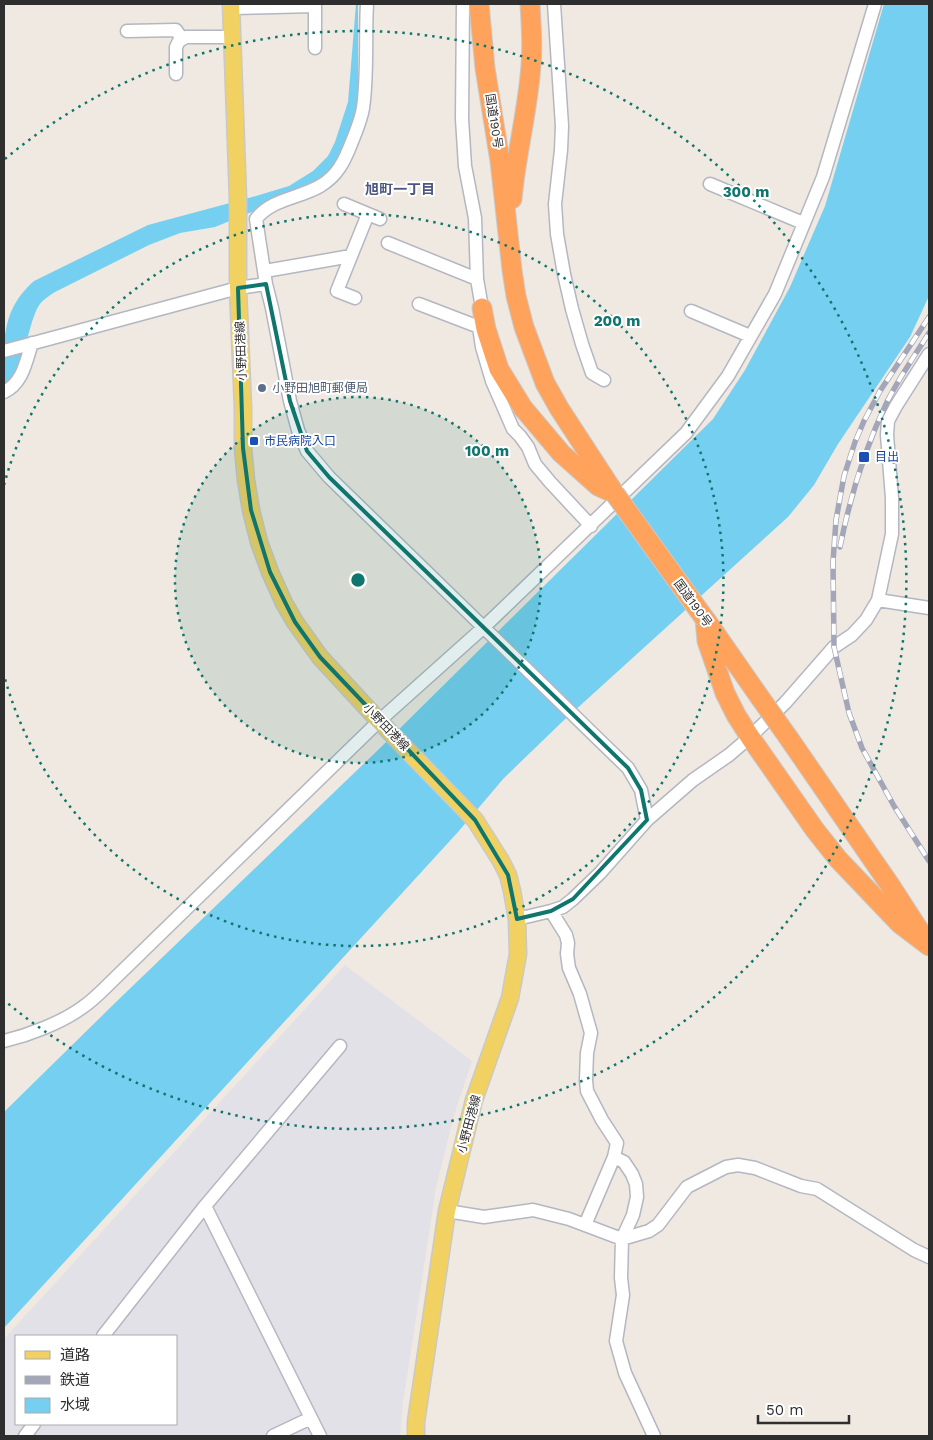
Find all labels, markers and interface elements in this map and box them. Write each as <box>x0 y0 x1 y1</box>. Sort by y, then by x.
street label: 国道190号 <box>483 92 505 150</box>
district label: 旭町一丁目 <box>365 181 435 197</box>
text: 300 m <box>723 183 769 201</box>
text: 200 m <box>594 312 640 330</box>
street label: 小野田港線 <box>233 321 249 381</box>
place label: 小野田旭町郵便局 <box>272 381 368 395</box>
marker: 小野田旭町郵便局 <box>256 382 268 394</box>
place label: 市民病院入口 <box>264 434 336 448</box>
marker: 市民病院入口 <box>248 435 260 447</box>
text: 100 m <box>465 442 509 460</box>
marker: 目出 <box>857 450 871 464</box>
place label: 目出 <box>875 450 899 464</box>
centre of rings <box>349 571 367 589</box>
street label: 国道190号 <box>671 576 715 630</box>
street label: 小野田港線 <box>360 701 412 753</box>
street label: 小野田港線 <box>454 1093 484 1155</box>
legend <box>15 1335 178 1425</box>
text: 道路 <box>60 1346 90 1364</box>
text: 鉄道 <box>60 1371 90 1389</box>
scale bar <box>758 1392 849 1424</box>
text: 水域 <box>60 1396 90 1414</box>
text: 50 m <box>766 1401 803 1419</box>

